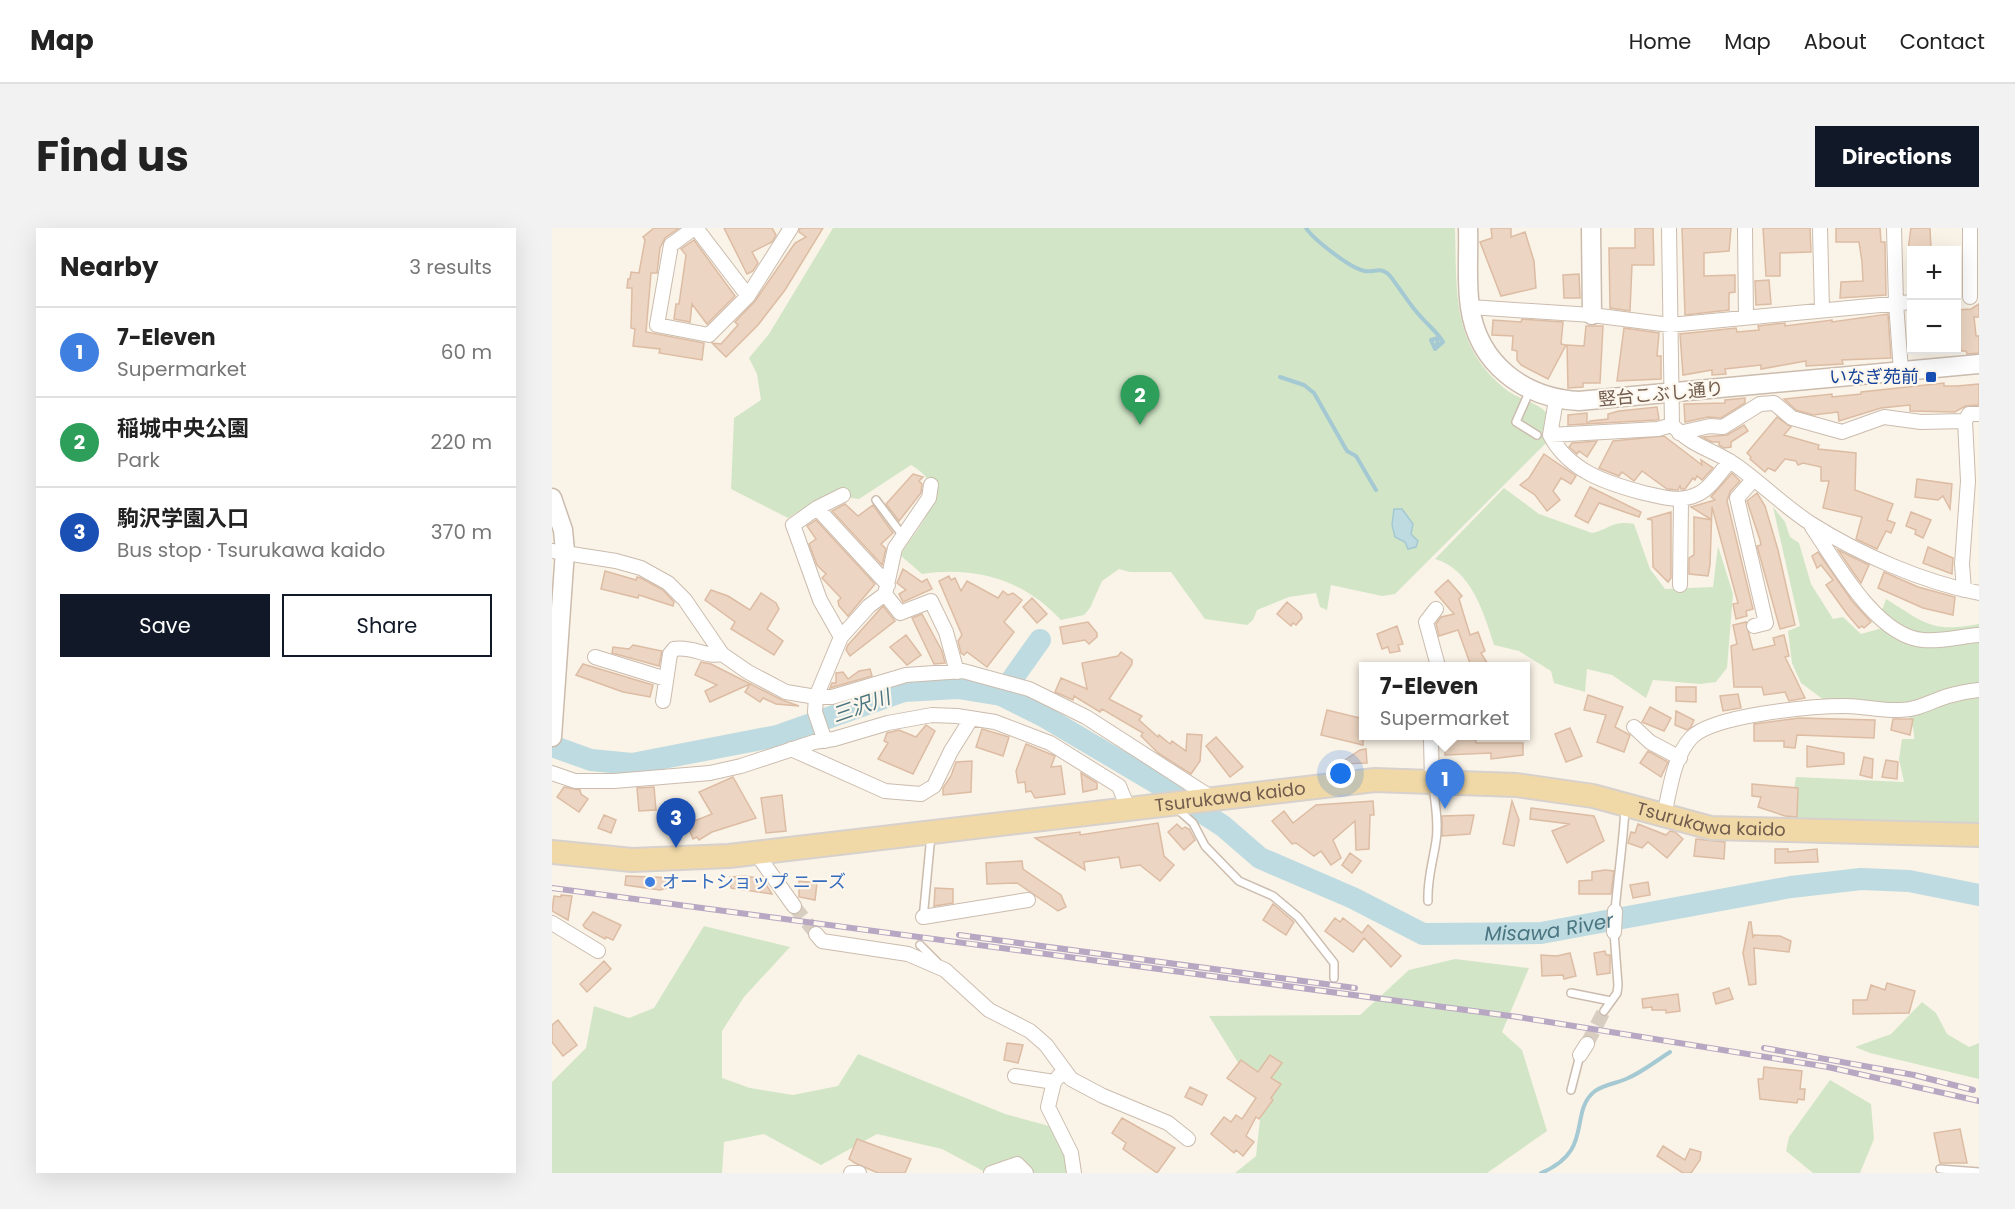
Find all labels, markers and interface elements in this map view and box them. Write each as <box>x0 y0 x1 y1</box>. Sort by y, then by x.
text: Map <box>30 21 94 60</box>
text: Home <box>1629 27 1691 56</box>
text: Map <box>1724 27 1771 56</box>
text: About <box>1804 27 1867 56</box>
text: Contact <box>1900 27 1985 56</box>
button: Directions <box>1815 126 1979 187</box>
text: Find us <box>36 127 189 186</box>
map controls <box>1907 246 1961 354</box>
button: + <box>1907 246 1961 300</box>
text: Nearby <box>60 249 158 285</box>
text: 3 results <box>409 253 492 281</box>
button: − <box>1907 300 1961 354</box>
text: 7-Eleven <box>117 322 216 353</box>
text: 1 <box>76 338 83 366</box>
text: 60 m <box>441 338 492 366</box>
text: Supermarket <box>117 355 246 383</box>
place label: いなぎ苑前 <box>1829 364 1919 389</box>
marker: いなぎ苑前 <box>1924 370 1938 384</box>
pin: 2 <box>1120 376 1160 425</box>
street label: 竪台こぶし通り <box>1597 376 1725 411</box>
text: 稲城中央公園 <box>117 413 249 444</box>
text: 2 <box>74 428 85 456</box>
text: 220 m <box>431 428 492 456</box>
text: Park <box>117 446 160 474</box>
text: 駒沢学園入口 <box>117 503 249 534</box>
text: 3 <box>73 518 86 546</box>
text: 370 m <box>431 518 492 546</box>
text: Bus stop · Tsurukawa kaido <box>117 536 385 564</box>
button: Save <box>60 594 270 657</box>
button: Share <box>282 594 492 657</box>
popup <box>1359 662 1530 740</box>
text: 7-Eleven <box>1380 671 1478 702</box>
water label: 三沢川 <box>828 682 896 729</box>
text: Supermarket <box>1380 704 1509 732</box>
your location <box>1326 759 1355 788</box>
pin: 1 <box>1426 760 1464 809</box>
street label: Tsurukawa kaido <box>1153 775 1307 818</box>
street label: Tsurukawa kaido <box>1634 795 1786 842</box>
pin: 3 <box>656 798 696 848</box>
place label: オートショップ ニーズ <box>662 869 846 894</box>
marker: オートショップ ニーズ <box>643 875 657 889</box>
water label: Misawa River <box>1484 906 1616 947</box>

